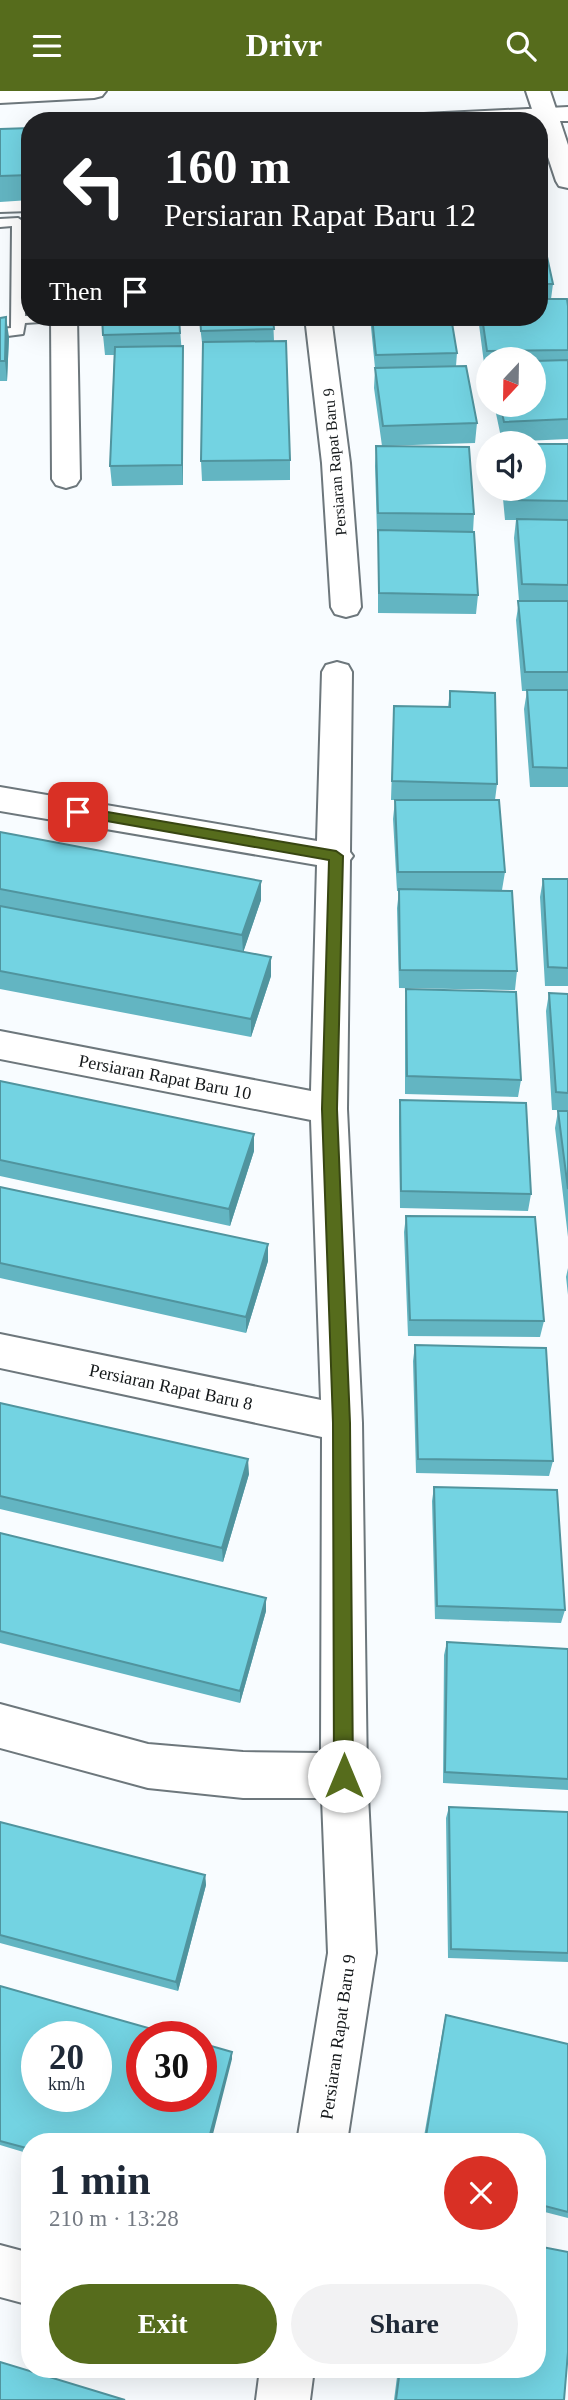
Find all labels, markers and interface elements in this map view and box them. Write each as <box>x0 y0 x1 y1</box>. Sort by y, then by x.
icon: menu <box>28 27 66 65</box>
text: Drivr <box>246 27 322 63</box>
icon: search <box>502 27 540 65</box>
text: 160 m <box>164 139 291 194</box>
icon: left <box>49 140 140 231</box>
text: Persiaran Rapat Baru 12 <box>164 197 476 233</box>
icon: arrive <box>116 273 154 311</box>
text: Then <box>49 277 102 306</box>
north arrow <box>476 347 546 417</box>
map controls <box>476 347 546 501</box>
street label: Persiaran Rapat Baru 9 <box>320 387 350 536</box>
button: sound <box>476 431 546 501</box>
pin <box>48 782 108 842</box>
icon: arrive <box>59 793 97 831</box>
street label: Persiaran Rapat Baru 10 <box>77 1050 253 1104</box>
street label: Persiaran Rapat Baru 8 <box>88 1360 254 1414</box>
position arrow <box>307 1739 381 1813</box>
street label: Persiaran Rapat Baru 9 <box>317 1953 359 2121</box>
speed limit sign: 30 <box>126 2021 217 2112</box>
text: 20 <box>49 2038 84 2077</box>
text: km/h <box>48 2074 85 2094</box>
button: close <box>444 2156 518 2230</box>
text: 1 min <box>49 2157 151 2203</box>
text: 210 m · 13:28 <box>49 2206 179 2231</box>
button: Exit <box>49 2284 277 2364</box>
button: Share <box>291 2284 518 2364</box>

